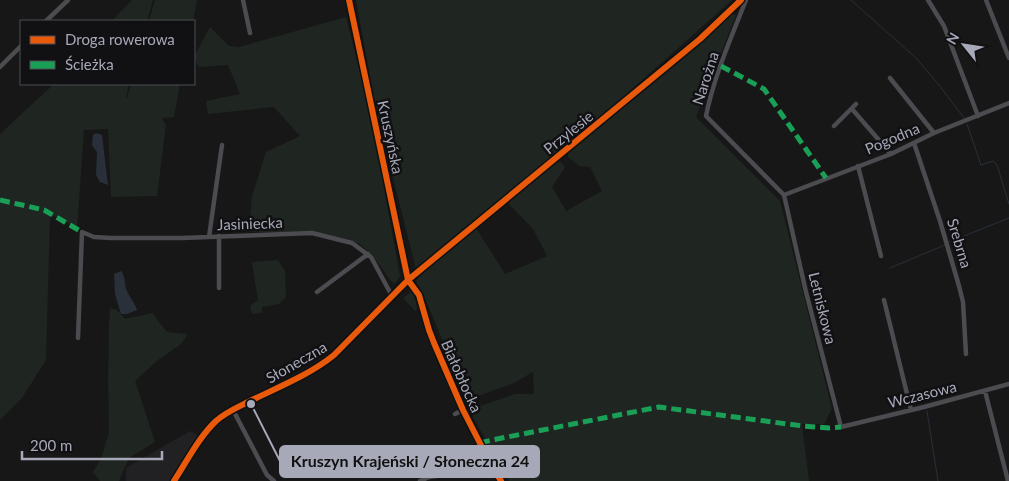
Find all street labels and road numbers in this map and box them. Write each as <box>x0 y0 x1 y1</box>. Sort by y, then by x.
street label: Narożna <box>688 49 722 107</box>
street label: Kruszyńska <box>374 99 408 175</box>
street label: Przylesie <box>540 107 596 157</box>
street label: Pogodna <box>862 118 922 158</box>
street label: Jasiniecka <box>217 213 283 233</box>
street label: Srebrna <box>944 216 976 270</box>
street label: Letniskowa <box>805 270 841 346</box>
street label: Słoneczna <box>262 337 330 387</box>
street label: Białobłocka <box>438 337 486 415</box>
street label: Wczasowa <box>886 377 958 411</box>

